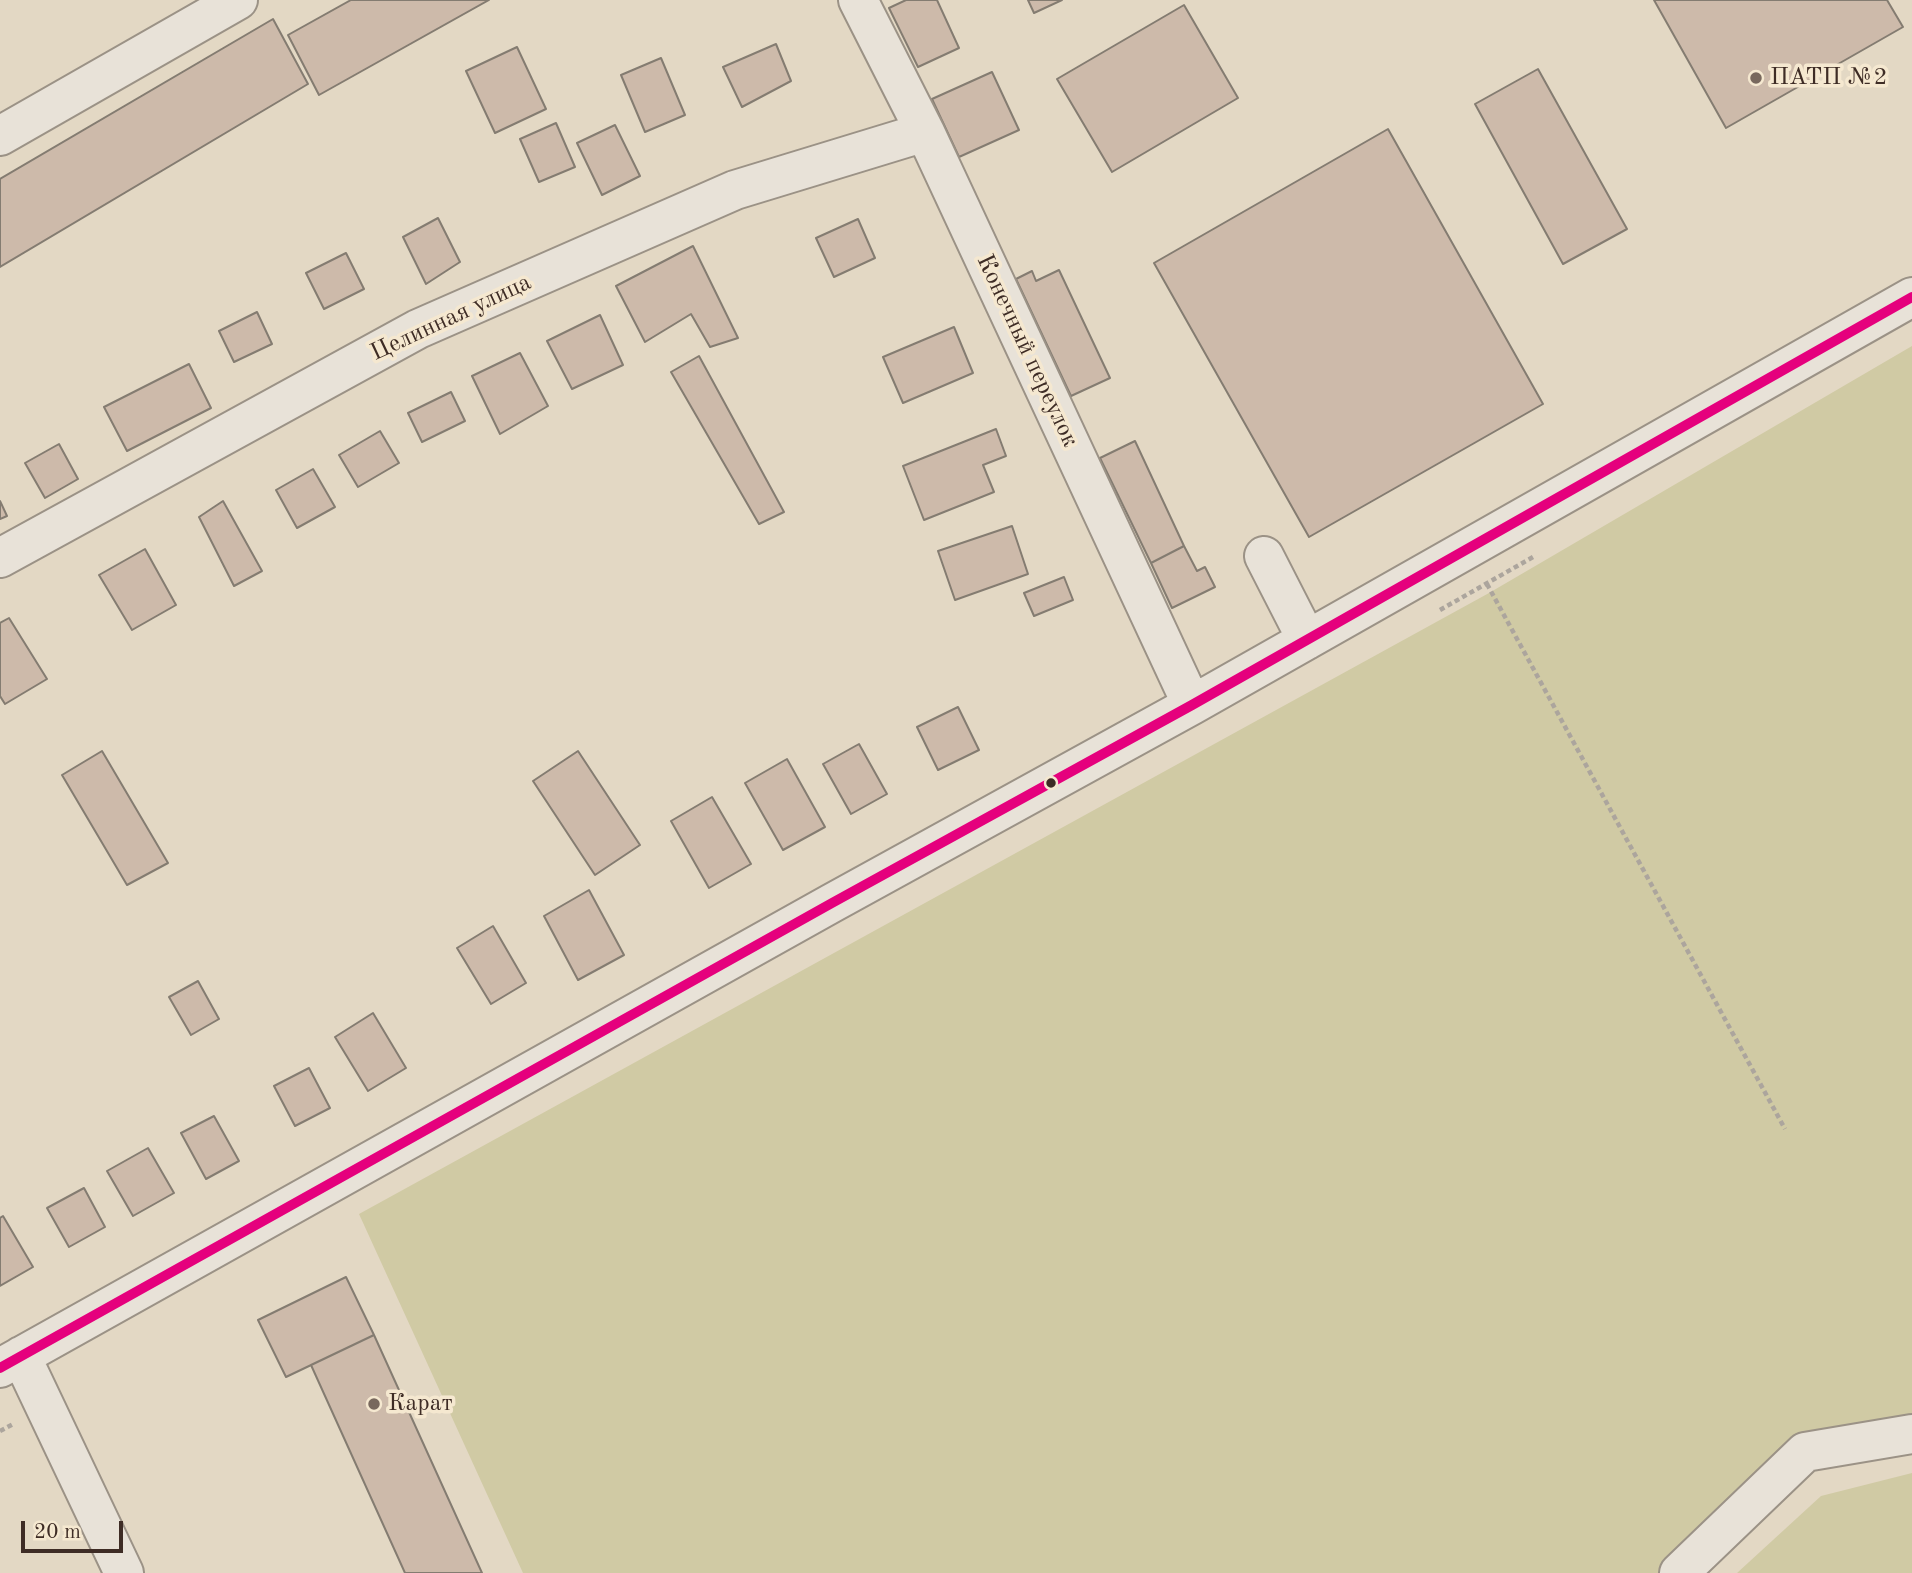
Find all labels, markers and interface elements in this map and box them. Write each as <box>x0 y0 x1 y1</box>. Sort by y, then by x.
place label: ПАТП №2 <box>1770 64 1887 92</box>
marker: ПАТП №2 <box>1748 70 1764 86</box>
street label: Конечный переулок <box>970 250 1084 452</box>
street label: Целинная улица <box>366 268 536 368</box>
unlabelled marker <box>1044 776 1058 790</box>
place label: Карат <box>388 1390 453 1418</box>
marker: Карат <box>366 1396 382 1412</box>
scale bar <box>24 1506 126 1550</box>
text: 20 m <box>34 1522 81 1543</box>

